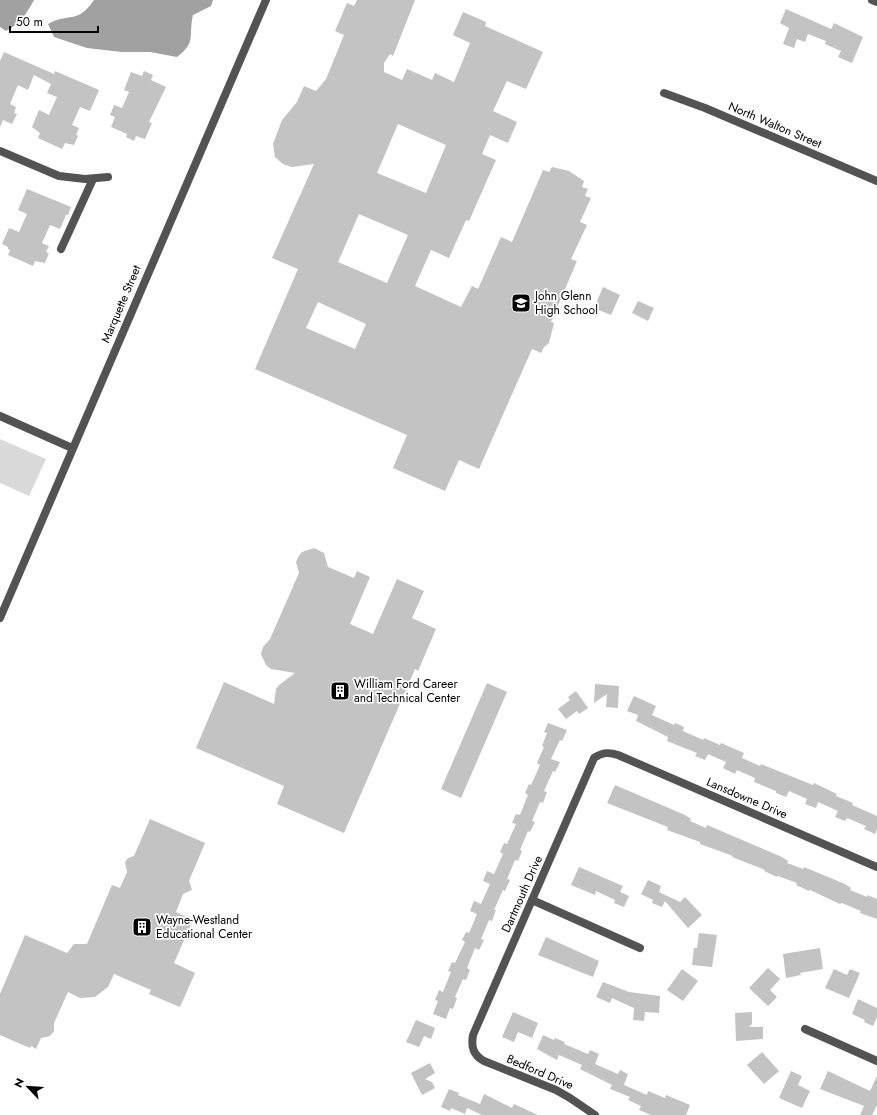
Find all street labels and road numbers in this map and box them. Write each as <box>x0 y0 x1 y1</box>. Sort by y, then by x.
street label: North Walton Street <box>725 97 825 153</box>
street label: Marquette Street <box>97 262 146 346</box>
street label: Lansdowne Drive <box>704 773 790 823</box>
street label: Dartmouth Drive <box>497 853 547 935</box>
street label: Bedford Drive <box>504 1050 576 1094</box>

